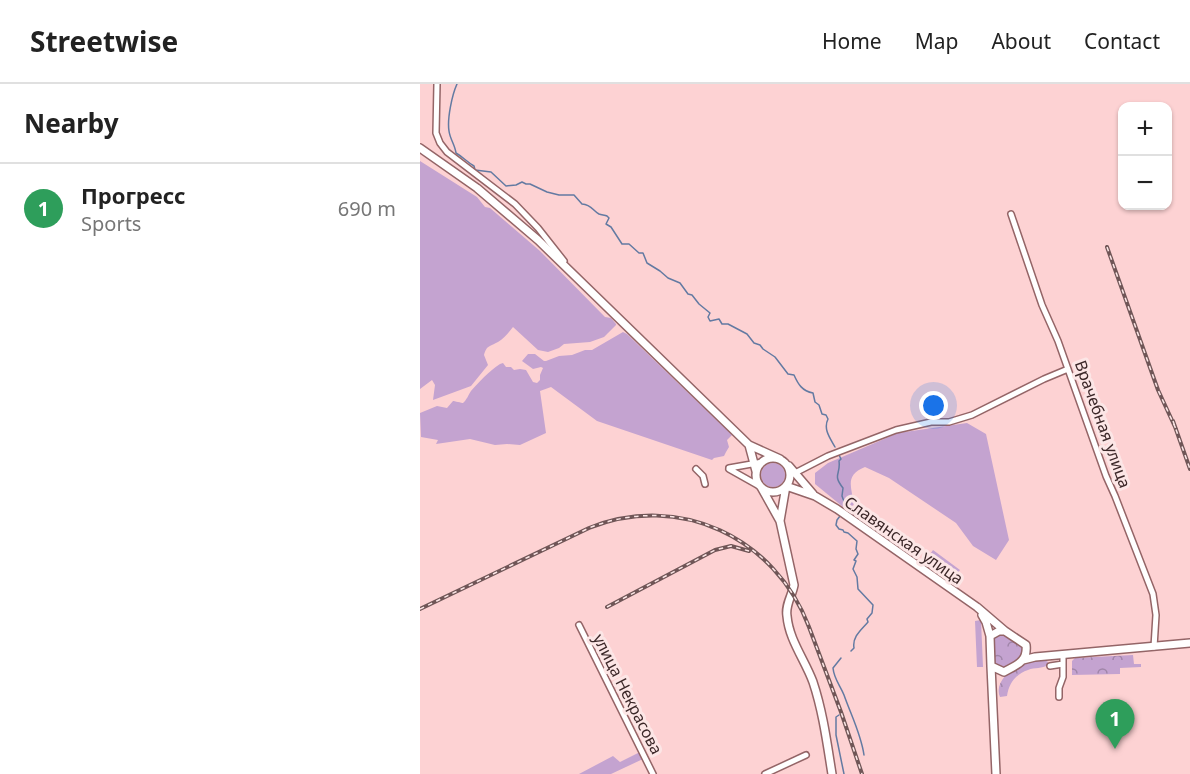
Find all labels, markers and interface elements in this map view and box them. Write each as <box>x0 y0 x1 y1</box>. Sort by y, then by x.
text: Streetwise <box>30 22 178 60</box>
text: Home <box>822 27 882 55</box>
text: Map <box>915 27 958 55</box>
text: About <box>991 27 1051 55</box>
text: Contact <box>1084 27 1160 55</box>
map controls <box>1118 102 1172 210</box>
button: + <box>1118 102 1172 156</box>
text: Nearby <box>24 105 119 141</box>
button: − <box>1118 156 1172 210</box>
text: Прогресс <box>81 180 186 210</box>
text: 1 <box>38 195 49 222</box>
text: 690 m <box>338 195 396 222</box>
text: Sports <box>81 210 141 237</box>
street label: Врачебная улица <box>1070 357 1136 491</box>
your location <box>919 391 948 420</box>
street label: Славянская улица <box>840 491 968 589</box>
street label: улица Некрасова <box>588 630 668 758</box>
pin: 1 <box>1096 700 1134 749</box>

